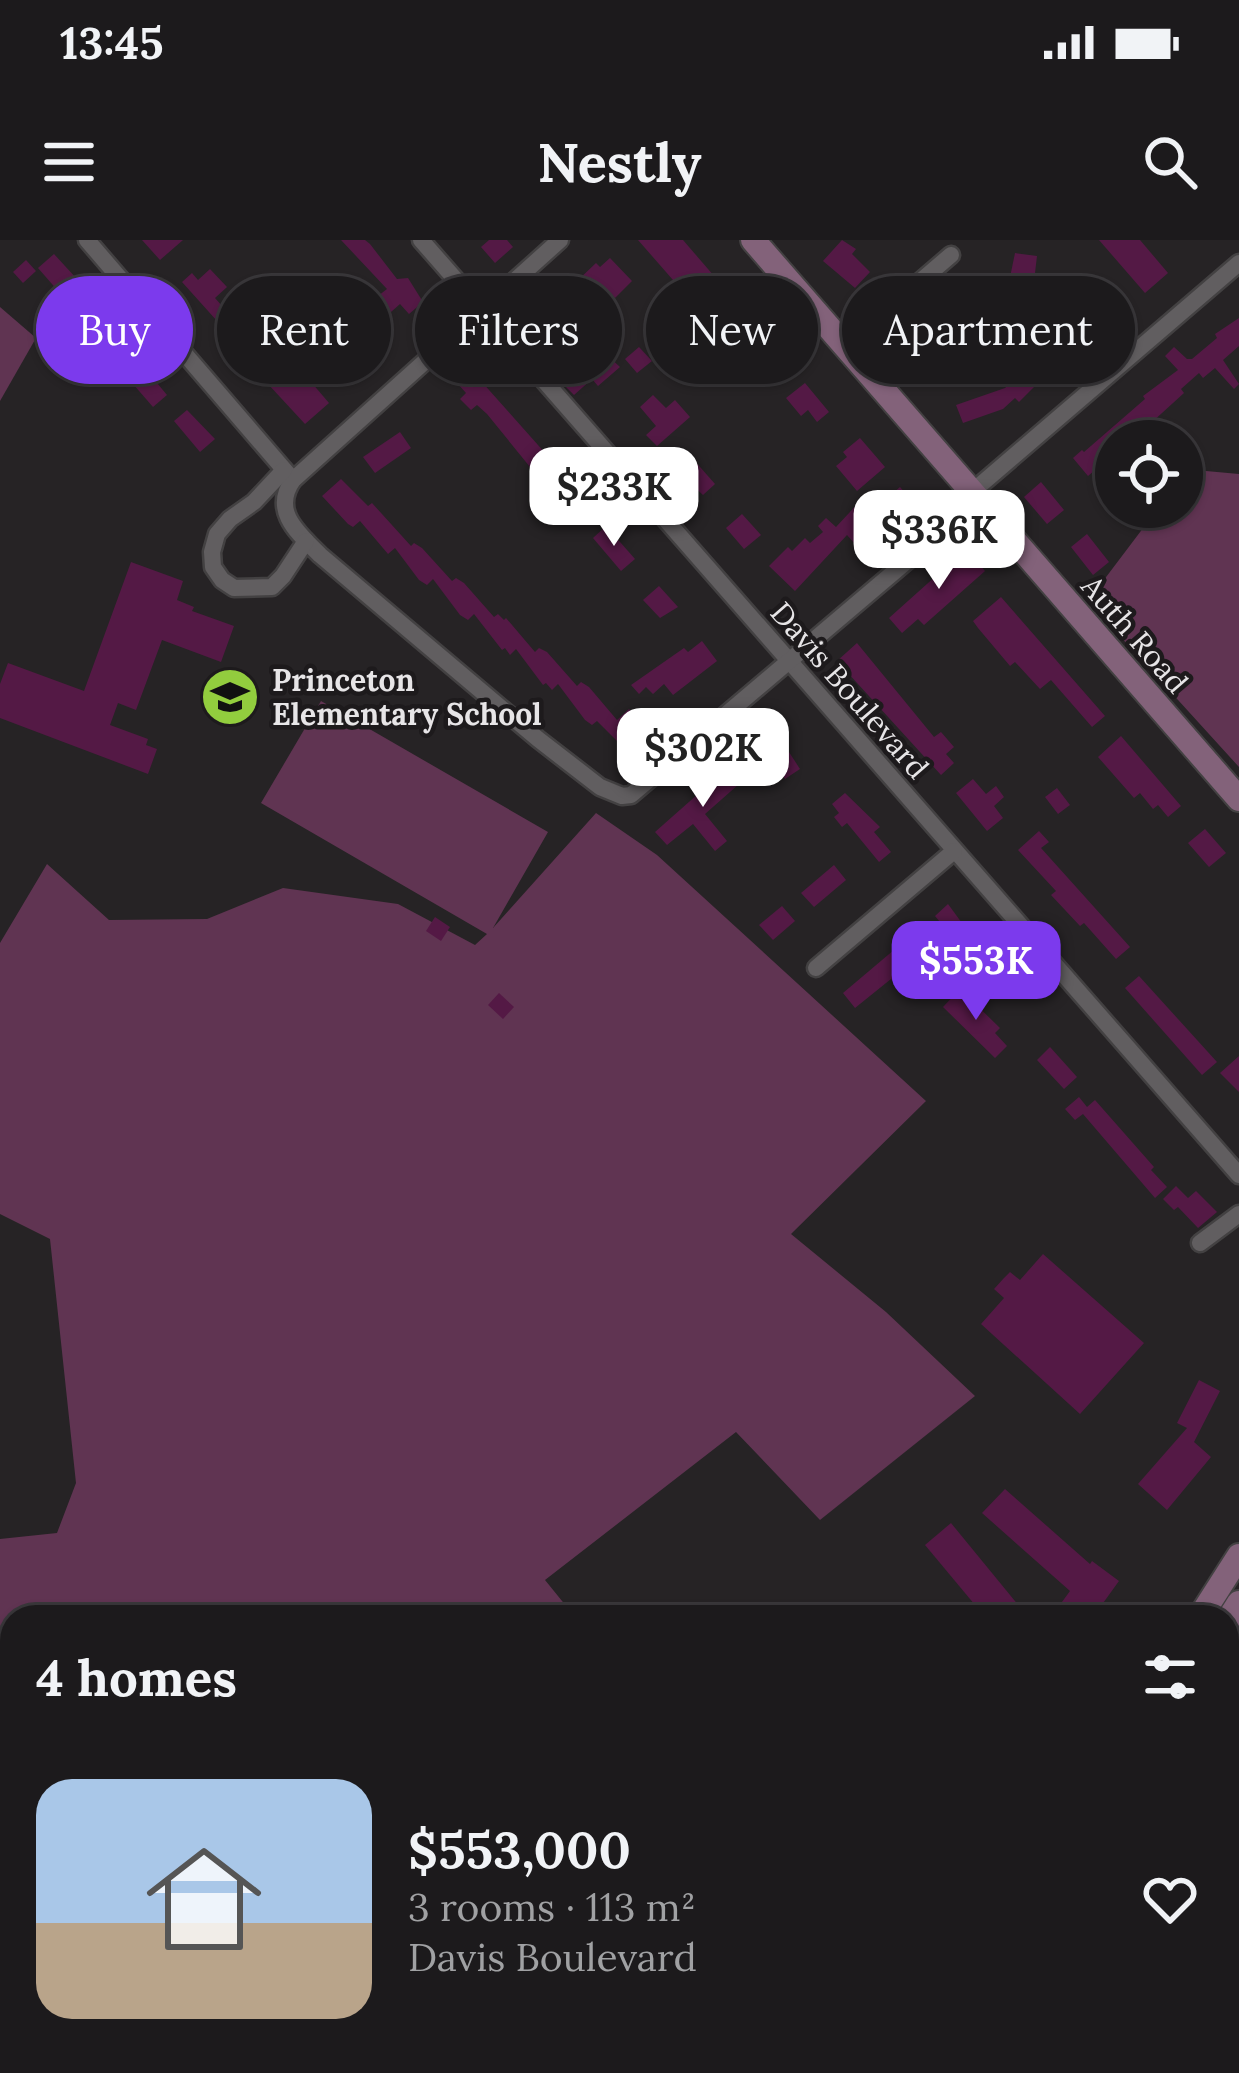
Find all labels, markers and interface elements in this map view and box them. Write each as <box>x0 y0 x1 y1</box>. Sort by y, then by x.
text: 13:45 <box>60 14 164 71</box>
text: Nestly <box>537 128 702 197</box>
icon: menu <box>36 129 102 195</box>
icon: search <box>1137 129 1203 195</box>
chip: Buy <box>36 276 193 384</box>
chip: Rent <box>217 276 391 384</box>
chip: Filters <box>415 276 622 384</box>
chip: New <box>646 276 818 384</box>
chip: Apartment <box>842 276 1135 384</box>
map controls <box>1095 420 1203 528</box>
button: locate <box>1095 420 1203 528</box>
pin: $233K <box>530 447 698 549</box>
text: $233K <box>556 461 672 511</box>
pin: $336K <box>855 490 1023 592</box>
text: $336K <box>881 504 997 554</box>
street label: Auth Road <box>1073 567 1197 701</box>
street label: Davis Boulevard <box>763 594 937 786</box>
place label: Princeton Elementary School <box>272 661 542 734</box>
school or university icon: Princeton Elementary School <box>199 666 261 728</box>
pin: $302K <box>619 708 787 810</box>
text: $302K <box>644 722 762 772</box>
pin: $553K <box>892 921 1060 1023</box>
text: $553K <box>919 935 1033 985</box>
icon: filters <box>1137 1644 1203 1710</box>
text: 4 homes <box>36 1645 237 1710</box>
text: $553,000 <box>408 1817 631 1882</box>
icon: home <box>132 1827 276 1971</box>
icon: heart <box>1137 1866 1203 1932</box>
text: 3 rooms · 113 m² <box>408 1882 696 1932</box>
text: Davis Boulevard <box>408 1932 697 1982</box>

